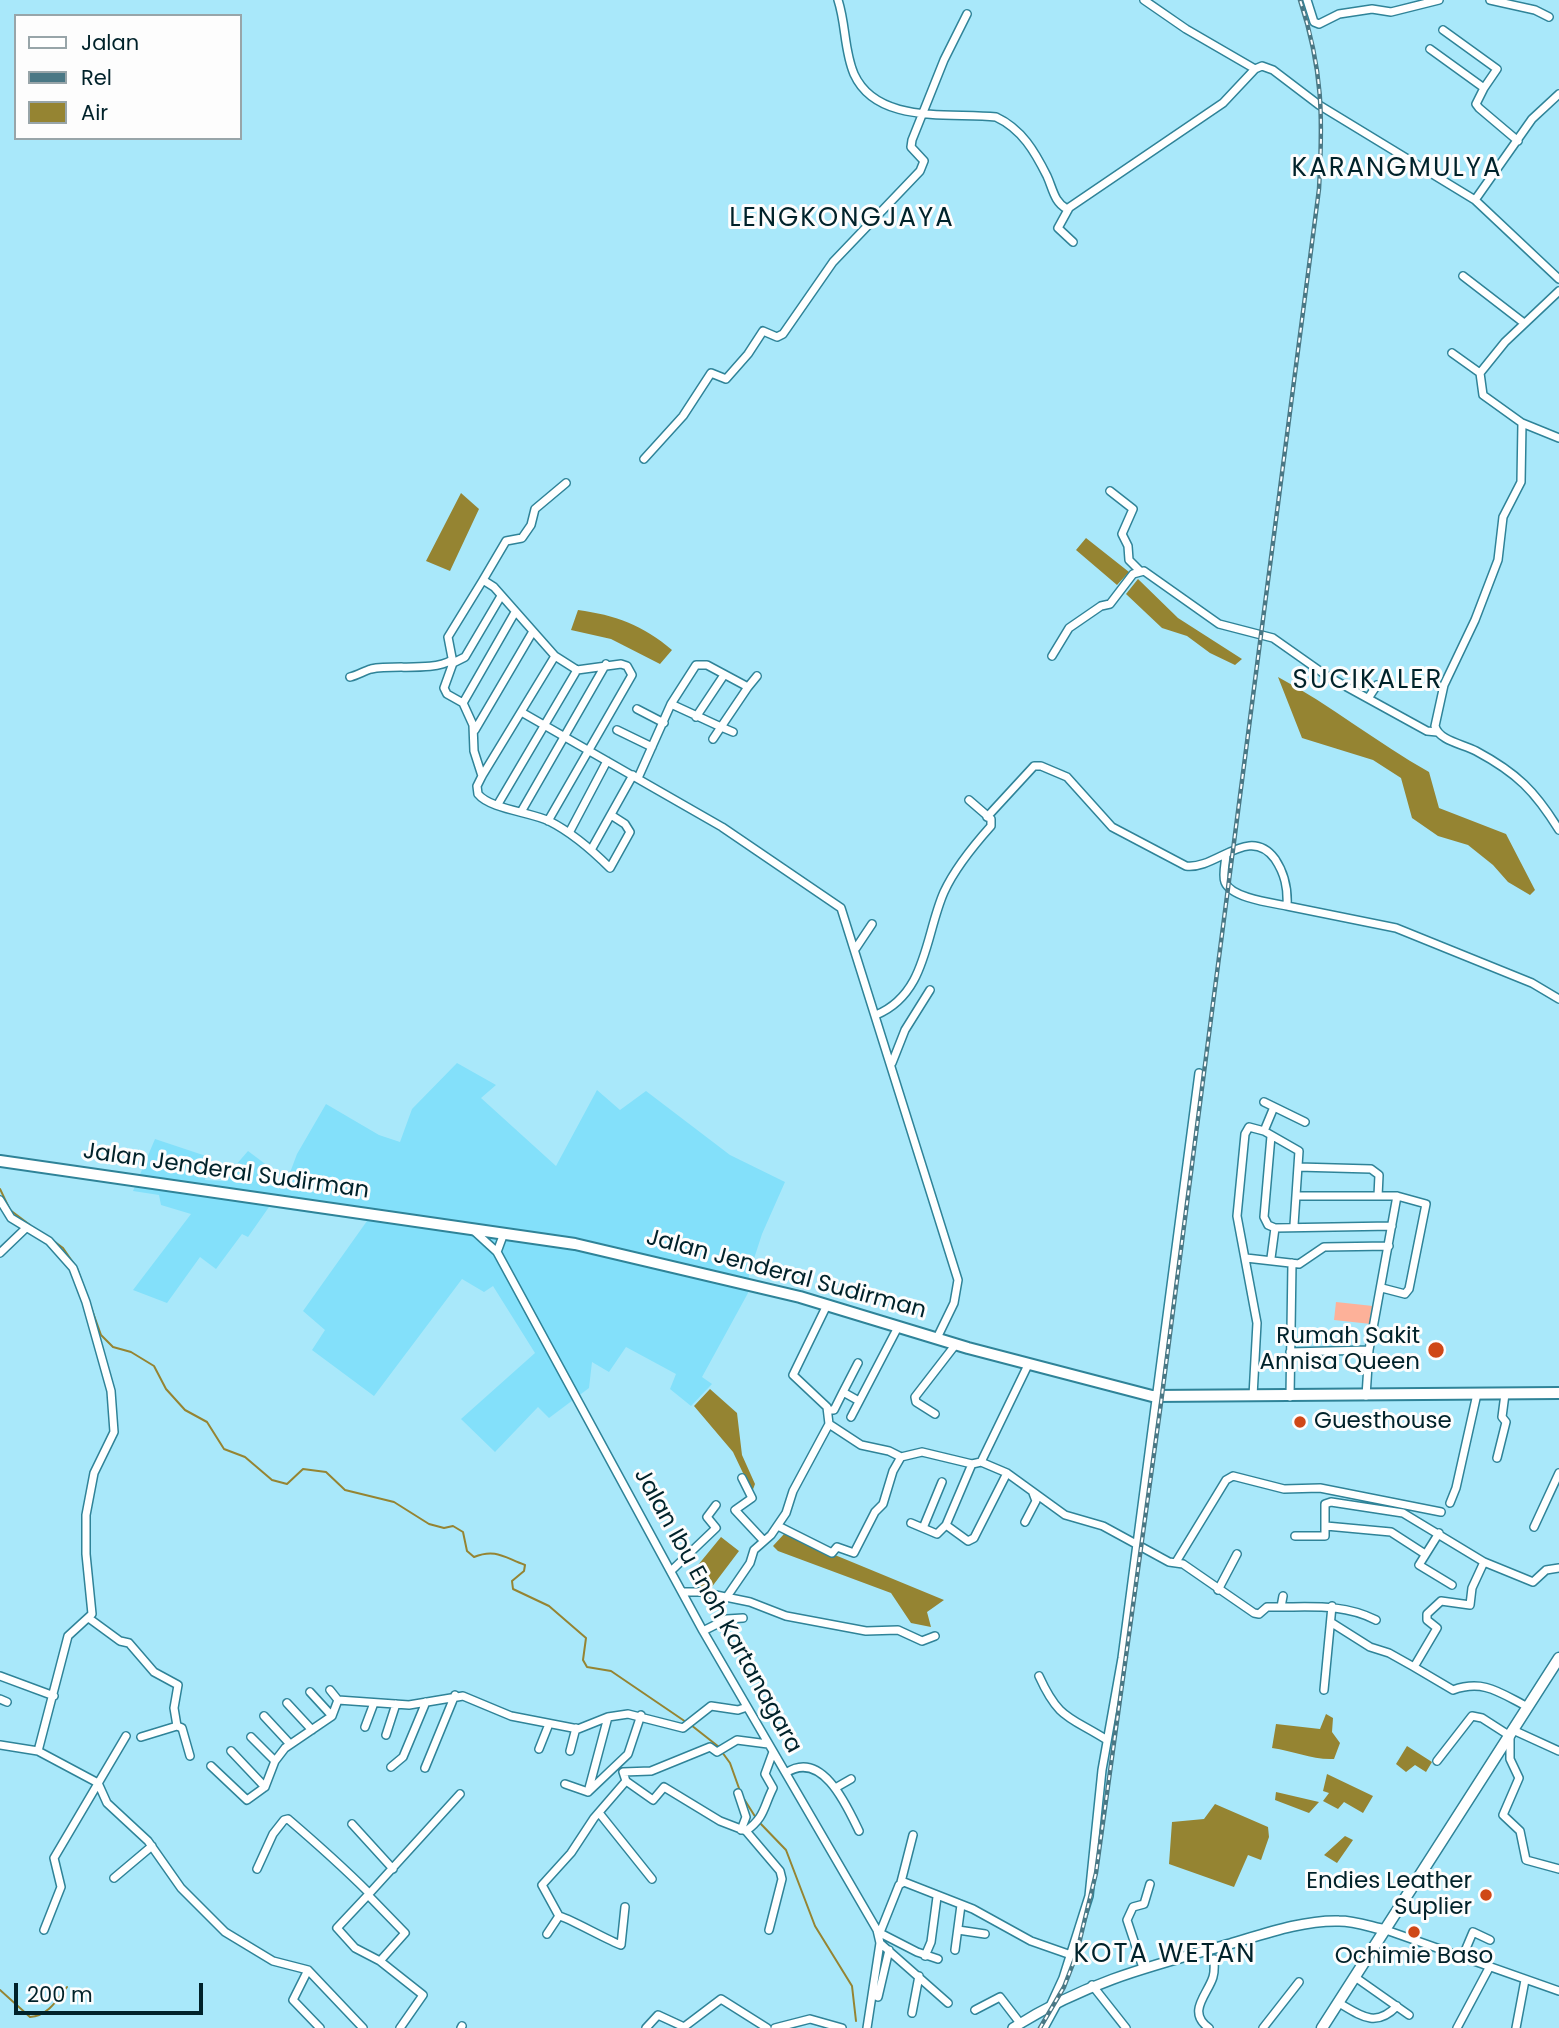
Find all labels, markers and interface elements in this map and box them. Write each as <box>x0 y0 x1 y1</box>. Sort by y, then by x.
legend <box>14 14 242 140</box>
text: Jalan <box>81 28 139 57</box>
text: Rel <box>81 63 112 92</box>
text: Air <box>81 98 108 127</box>
district label: KARANGMULYA <box>1293 153 1501 185</box>
district label: LENGKONGJAYA <box>731 203 953 235</box>
district label: SUCIKALER <box>1294 665 1442 697</box>
street label: Jalan Jenderal Sudirman <box>81 1138 371 1206</box>
street label: Jalan Jenderal Sudirman <box>643 1224 929 1326</box>
place label: Rumah Sakit Annisa Queen <box>1260 1323 1420 1377</box>
marker: Rumah Sakit Annisa Queen <box>1426 1340 1446 1360</box>
place label: Guesthouse <box>1314 1408 1452 1436</box>
marker: Guesthouse <box>1292 1414 1308 1430</box>
street label: Jalan Ibu Enoh Kartanagara <box>627 1464 807 1758</box>
place label: Endies Leather Suplier <box>1306 1868 1472 1922</box>
marker: Endies Leather Suplier <box>1478 1887 1494 1903</box>
marker: Ochimie Baso <box>1406 1924 1422 1940</box>
district label: KOTA WETAN <box>1075 1939 1255 1971</box>
place label: Ochimie Baso <box>1335 1943 1493 1971</box>
scale bar <box>18 1968 206 2012</box>
text: 200 m <box>27 1980 93 2009</box>

